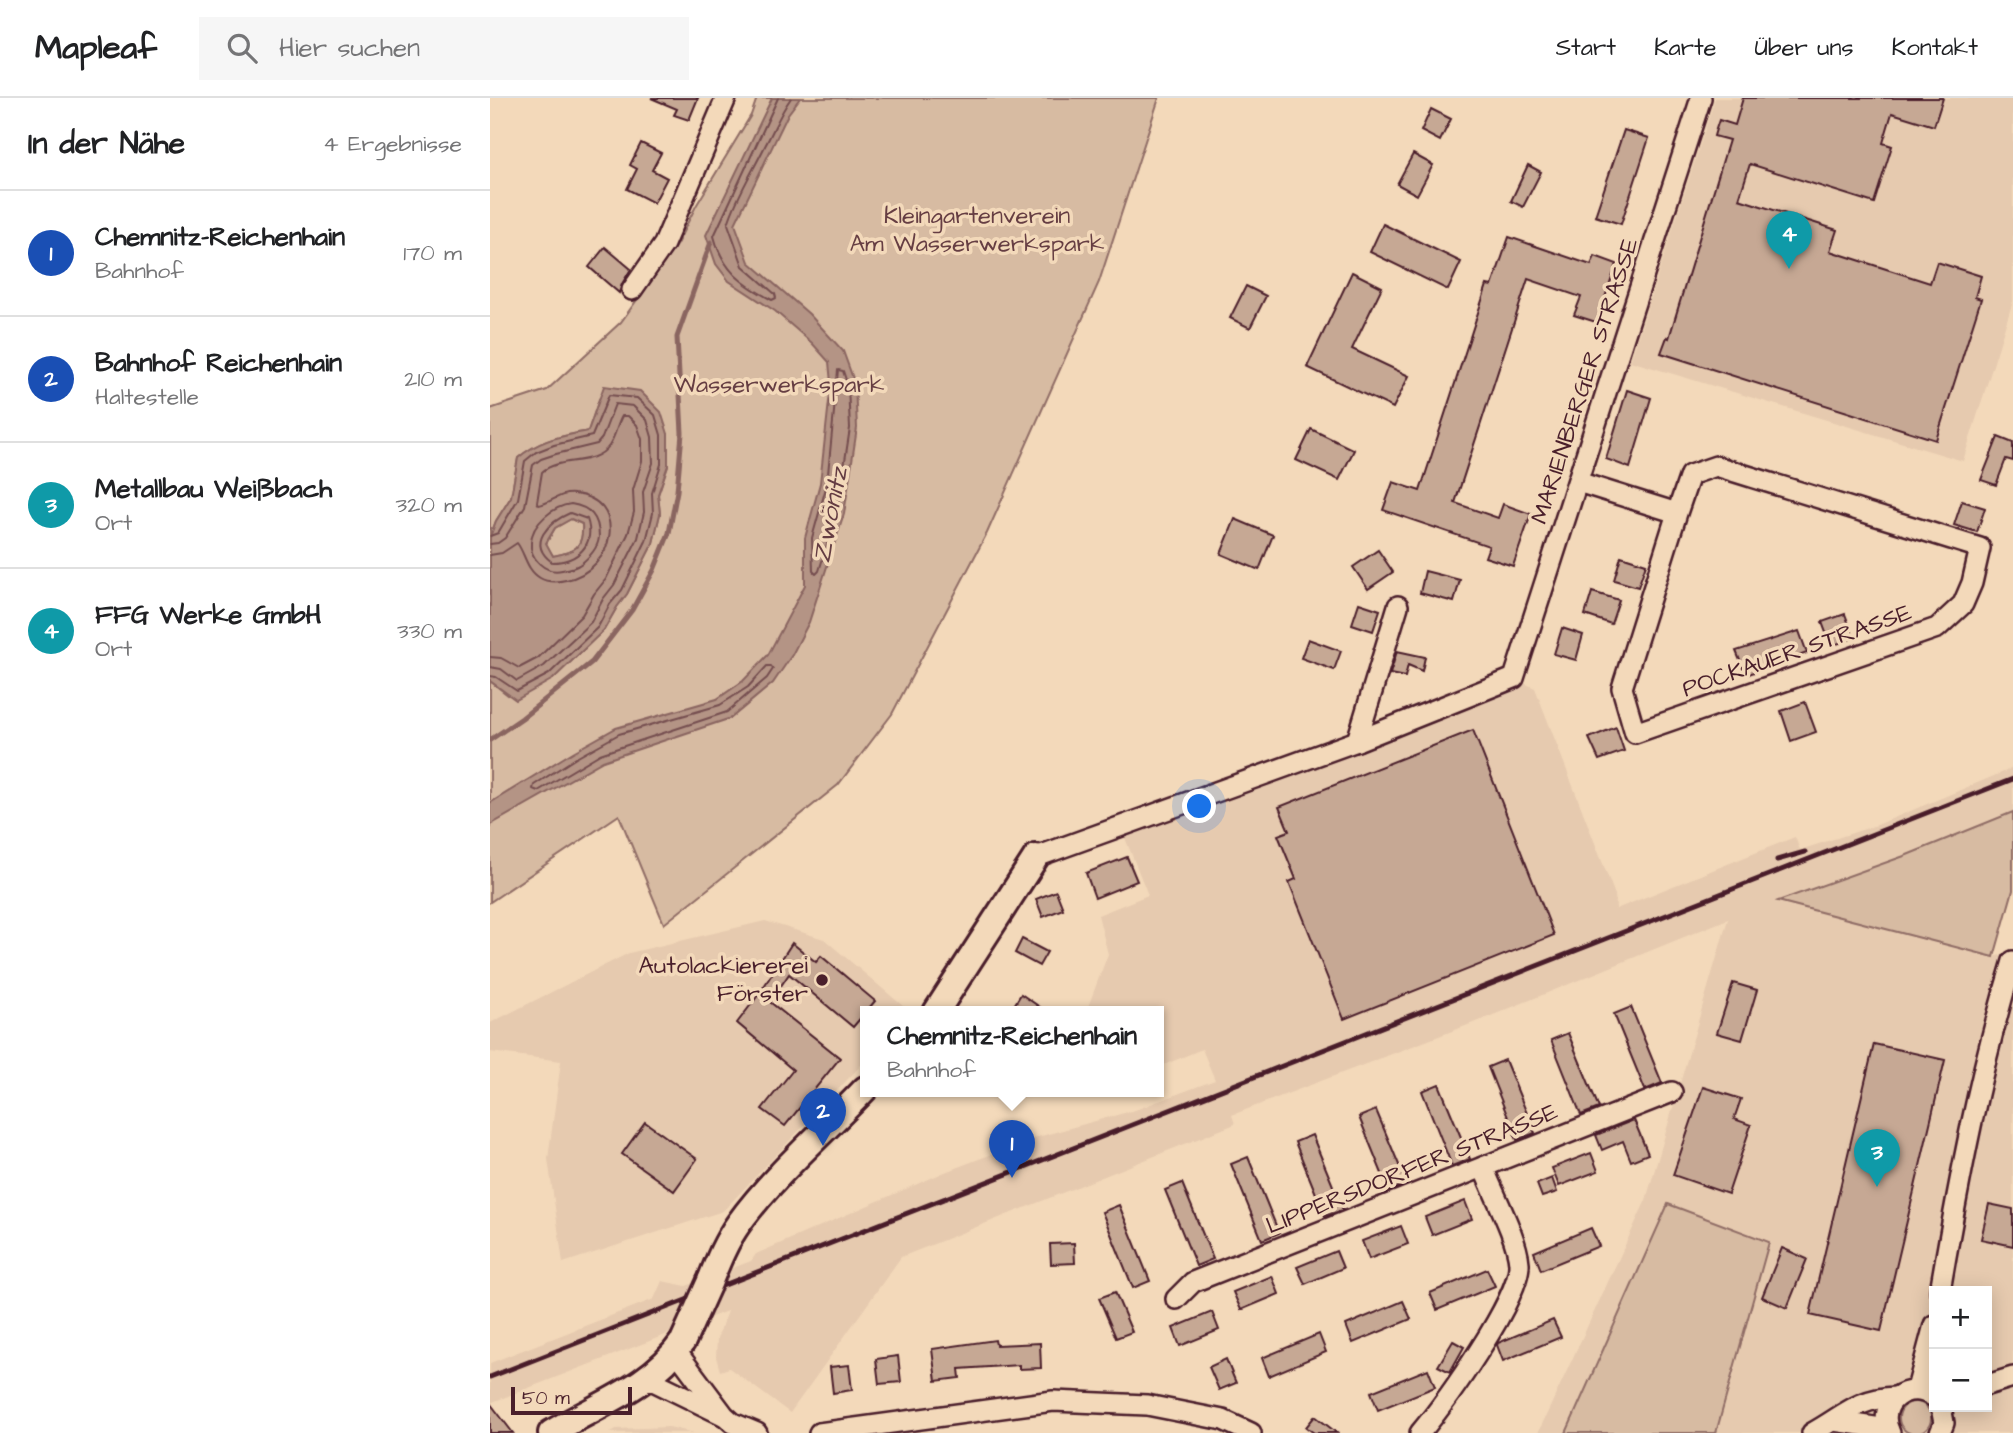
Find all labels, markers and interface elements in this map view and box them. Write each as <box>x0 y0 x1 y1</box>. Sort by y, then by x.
search box <box>199 17 689 80</box>
text: Mapleaf <box>35 25 157 71</box>
icon: search <box>223 29 261 67</box>
text: Hier suchen <box>279 30 420 66</box>
text: Start <box>1556 31 1616 65</box>
text: Karte <box>1654 31 1717 65</box>
text: Über uns <box>1755 31 1854 65</box>
text: Kontakt <box>1892 31 1978 65</box>
text: In der Nähe <box>28 123 185 165</box>
text: 4 Ergebnisse <box>323 128 462 160</box>
park label: Kleingartenverein Am Wasserwerkspark <box>850 199 1105 261</box>
pin: 4 <box>1766 211 1812 269</box>
text: Chemnitz-Reichenhain <box>95 219 345 255</box>
street label: MARIENBERGER STRASSE <box>1523 234 1647 528</box>
text: 1 <box>50 237 52 269</box>
text: 170 m <box>403 237 462 269</box>
text: Bahnhof <box>95 255 184 287</box>
text: Bahnhof Reichenhain <box>95 345 342 381</box>
text: 2 <box>44 363 58 395</box>
text: 210 m <box>404 363 462 395</box>
park label: Wasserwerkspark <box>673 368 885 402</box>
text: Haltestelle <box>95 381 199 413</box>
water label: Zwönitz <box>803 462 857 566</box>
text: Metallbau Weißbach <box>95 471 332 507</box>
text: 3 <box>45 489 57 521</box>
text: 320 m <box>396 489 462 521</box>
text: Ort <box>95 507 132 539</box>
street label: POCKAUER STRASSE <box>1678 596 1916 706</box>
text: FFG Werke GmbH <box>95 597 321 633</box>
text: 4 <box>43 615 59 647</box>
text: 330 m <box>397 615 462 647</box>
text: Ort <box>95 633 132 665</box>
your location <box>1182 789 1216 823</box>
place label: Autolackiererei Förster <box>639 949 808 1011</box>
marker: Autolackiererei Förster <box>814 972 830 988</box>
popup <box>860 1006 1164 1097</box>
text: Chemnitz-Reichenhain <box>887 1018 1137 1054</box>
text: Bahnhof <box>887 1054 976 1086</box>
pin: 2 <box>800 1088 846 1146</box>
street label: LIPPERSDORFER STRASSE <box>1261 1095 1563 1243</box>
pin: 1 <box>989 1120 1035 1178</box>
pin: 3 <box>1854 1129 1900 1187</box>
map controls <box>1929 1286 1992 1412</box>
button: + <box>1929 1286 1992 1349</box>
button: − <box>1929 1349 1992 1412</box>
scale bar <box>511 1384 632 1416</box>
text: 50 m <box>522 1385 570 1412</box>

